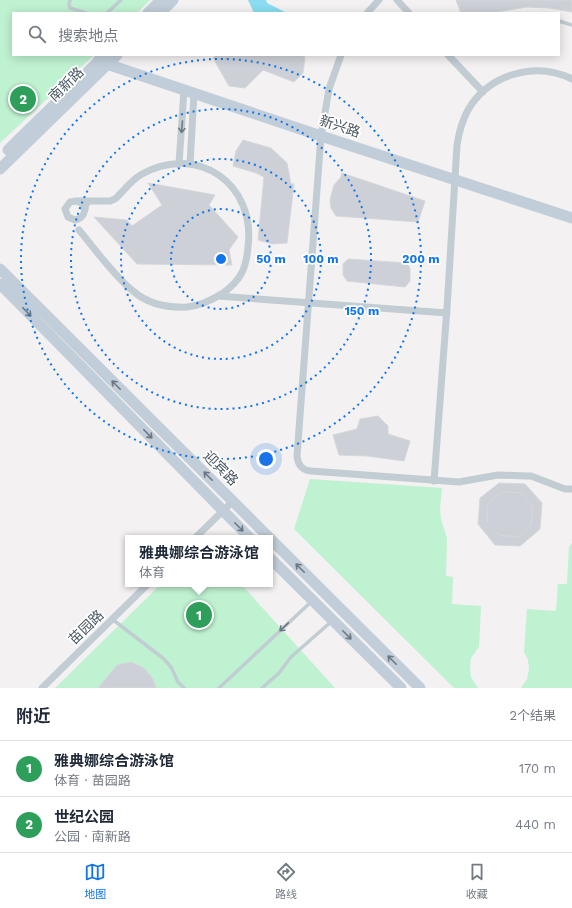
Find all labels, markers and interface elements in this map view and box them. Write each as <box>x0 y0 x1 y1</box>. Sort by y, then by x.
search box <box>12 12 560 56</box>
icon: search <box>26 23 48 45</box>
text: 搜索地点 <box>58 27 118 45</box>
street label: 南新路 <box>45 64 87 104</box>
pin: 2 <box>10 84 36 114</box>
street label: 新兴路 <box>318 112 362 140</box>
one-way arrow <box>178 120 185 133</box>
centre of rings <box>214 252 228 266</box>
text: 50 m <box>256 252 286 266</box>
text: 100 m <box>303 252 339 266</box>
text: 200 m <box>402 252 440 266</box>
text: 150 m <box>345 304 379 318</box>
one-way arrow <box>22 307 32 316</box>
one-way arrow <box>111 380 121 390</box>
one-way arrow <box>143 429 153 439</box>
street label: 迎宾路 <box>200 447 242 489</box>
your location <box>256 449 276 469</box>
one-way arrow <box>203 471 213 481</box>
one-way arrow <box>234 522 244 532</box>
popup <box>125 535 273 587</box>
text: 雅典娜综合游泳馆 <box>139 544 259 562</box>
one-way arrow <box>295 563 305 573</box>
text: 体育 <box>139 565 165 580</box>
pin: 1 <box>186 600 212 630</box>
street label: 苗园路 <box>65 607 107 647</box>
one-way arrow <box>279 622 289 632</box>
one-way arrow <box>342 630 352 640</box>
one-way arrow <box>387 655 397 665</box>
text: 附近 <box>16 706 50 726</box>
text: 2个结果 <box>509 708 556 723</box>
text: 雅典娜综合游泳馆 <box>54 752 174 770</box>
text: 1 <box>26 761 32 776</box>
text: 170 m <box>519 761 556 776</box>
text: 体育 · 苗园路 <box>54 773 131 788</box>
text: 世纪公园 <box>54 808 114 826</box>
text: 2 <box>25 817 33 832</box>
text: 440 m <box>515 817 556 832</box>
text: 公园 · 南新路 <box>54 829 131 844</box>
tab: 地图 <box>84 861 106 901</box>
tab: 路线 <box>275 861 297 901</box>
tab: 收藏 <box>466 861 488 901</box>

